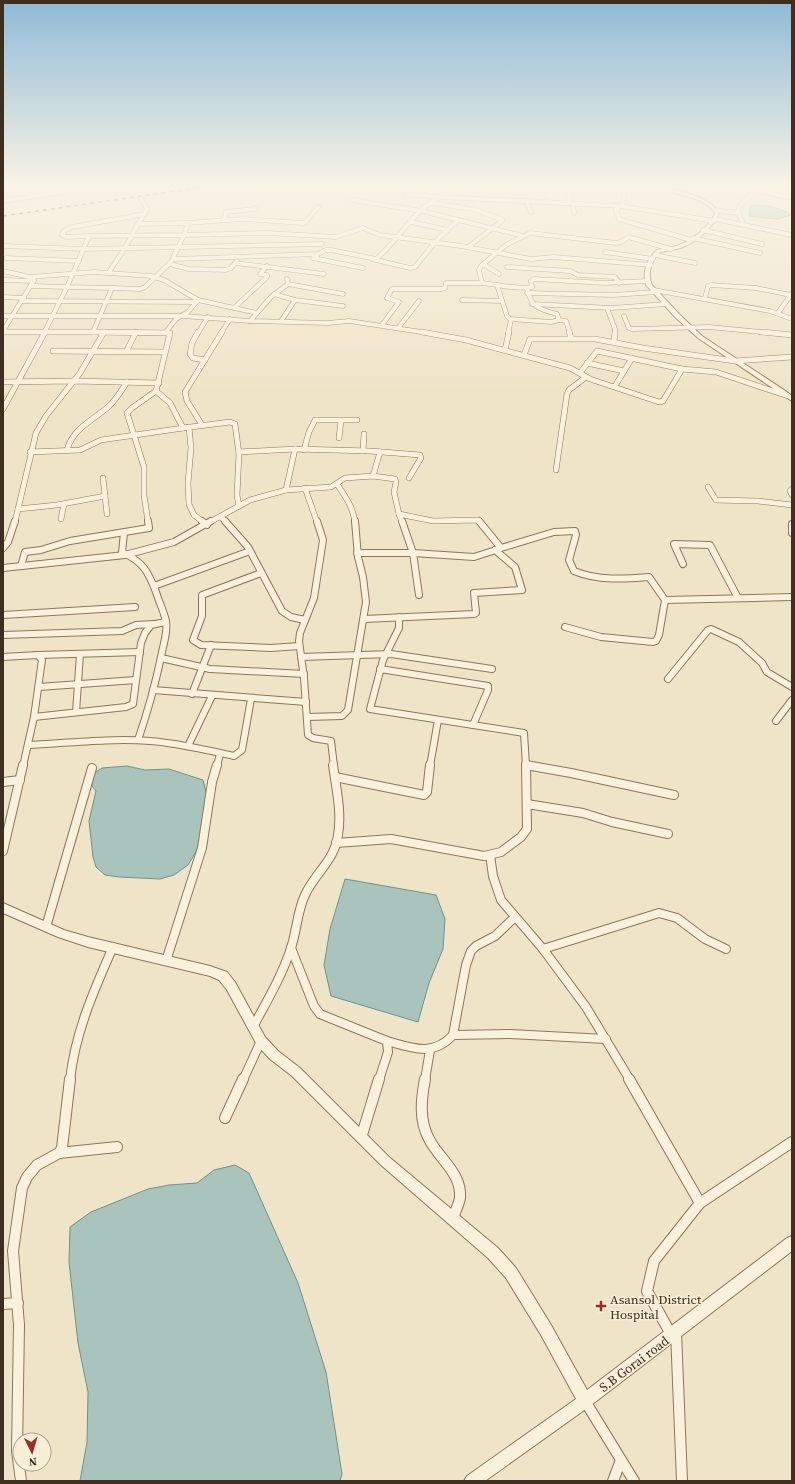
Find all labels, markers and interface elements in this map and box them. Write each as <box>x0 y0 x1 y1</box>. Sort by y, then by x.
place label: Asansol District Hospital <box>610 1291 702 1323</box>
marker: Asansol District Hospital <box>595 1300 607 1312</box>
street label: S.B Gorai road <box>596 1332 673 1396</box>
north arrow <box>12 1432 52 1472</box>
text: N <box>28 1454 37 1469</box>

